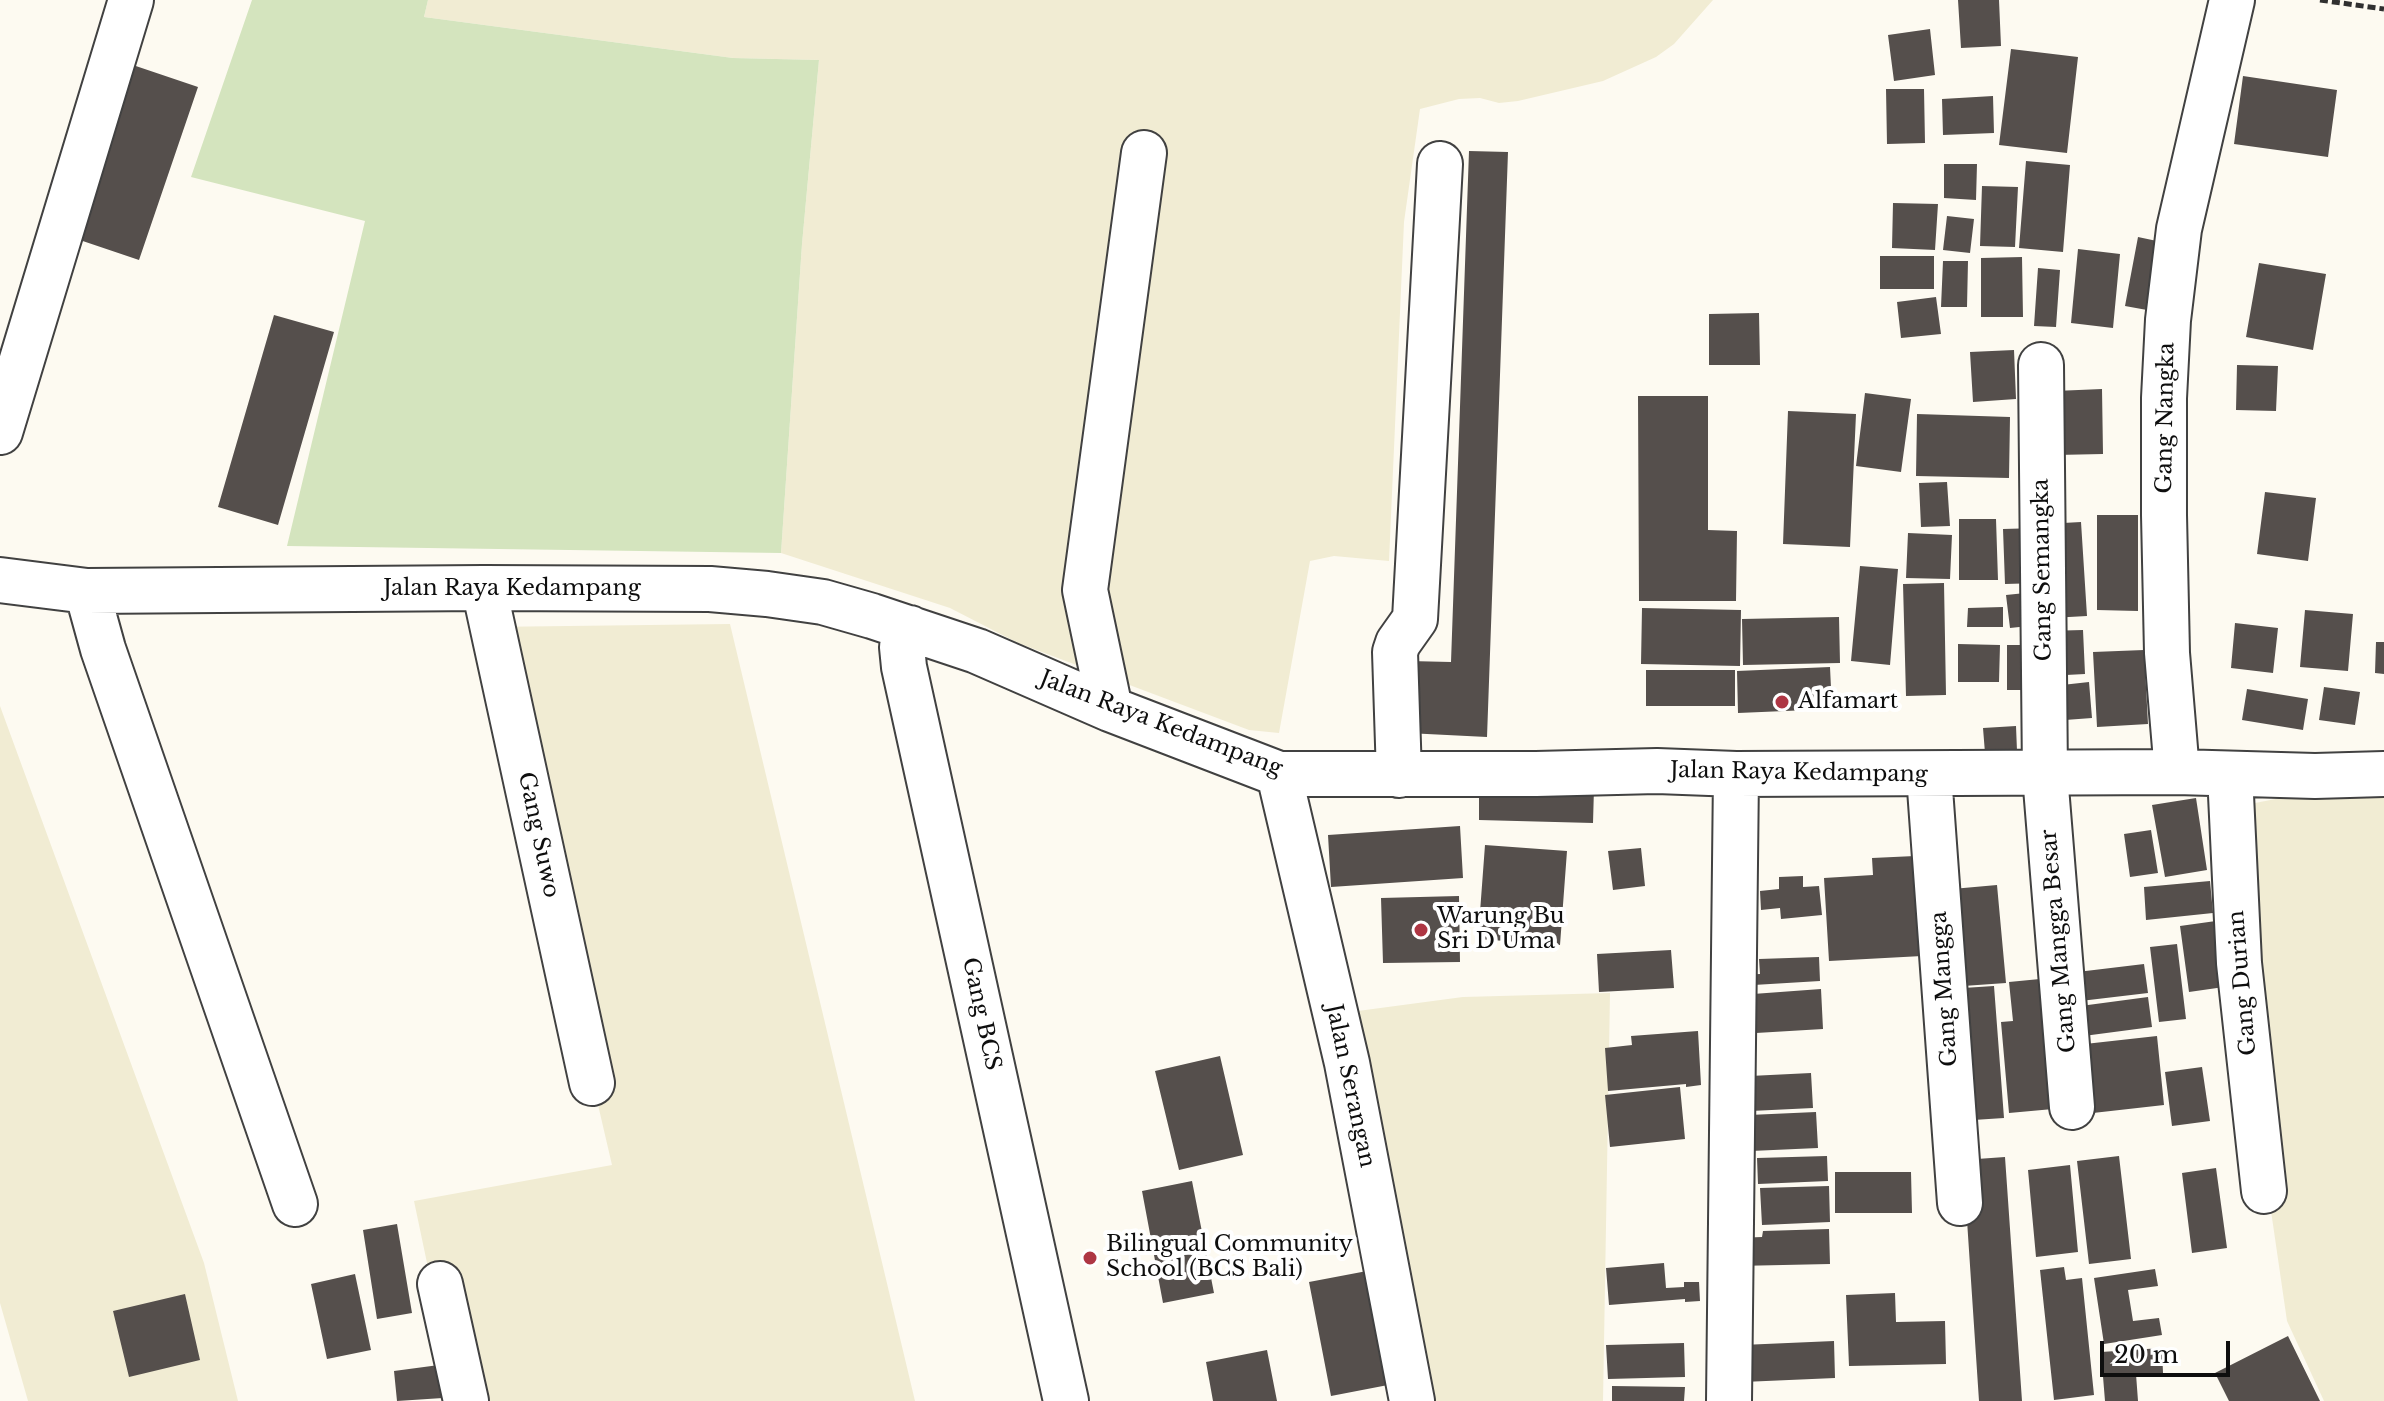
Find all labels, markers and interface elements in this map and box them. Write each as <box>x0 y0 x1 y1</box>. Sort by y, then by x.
street label: Gang Nangka <box>2151 342 2181 494</box>
street label: Gang Semangka <box>2028 478 2058 662</box>
street label: Jalan Raya Kedampang <box>383 576 641 602</box>
street label: Jalan Raya Kedampang <box>1036 665 1286 783</box>
place label: Alfamart <box>1798 689 1898 715</box>
marker: Alfamart <box>1773 693 1791 711</box>
street label: Jalan Raya Kedampang <box>1670 758 1928 788</box>
street label: Gang Suwo <box>512 770 564 900</box>
street label: Gang Mangga Besar <box>2036 828 2082 1054</box>
place label: Warung Bu Sri D Uma <box>1437 904 1565 956</box>
street label: Gang Durian <box>2224 909 2262 1057</box>
street label: Gang Mangga <box>1926 910 1964 1068</box>
marker: Warung Bu Sri D Uma <box>1412 921 1430 939</box>
street label: Gang BCS <box>956 955 1006 1073</box>
street label: Jalan Serangan <box>1320 1002 1380 1170</box>
place label: Bilingual Community School (BCS Bali) <box>1106 1232 1353 1284</box>
marker: Bilingual Community School (BCS Bali) <box>1081 1249 1099 1267</box>
scale bar <box>2104 1325 2234 1375</box>
text: 20 m <box>2114 1340 2179 1369</box>

